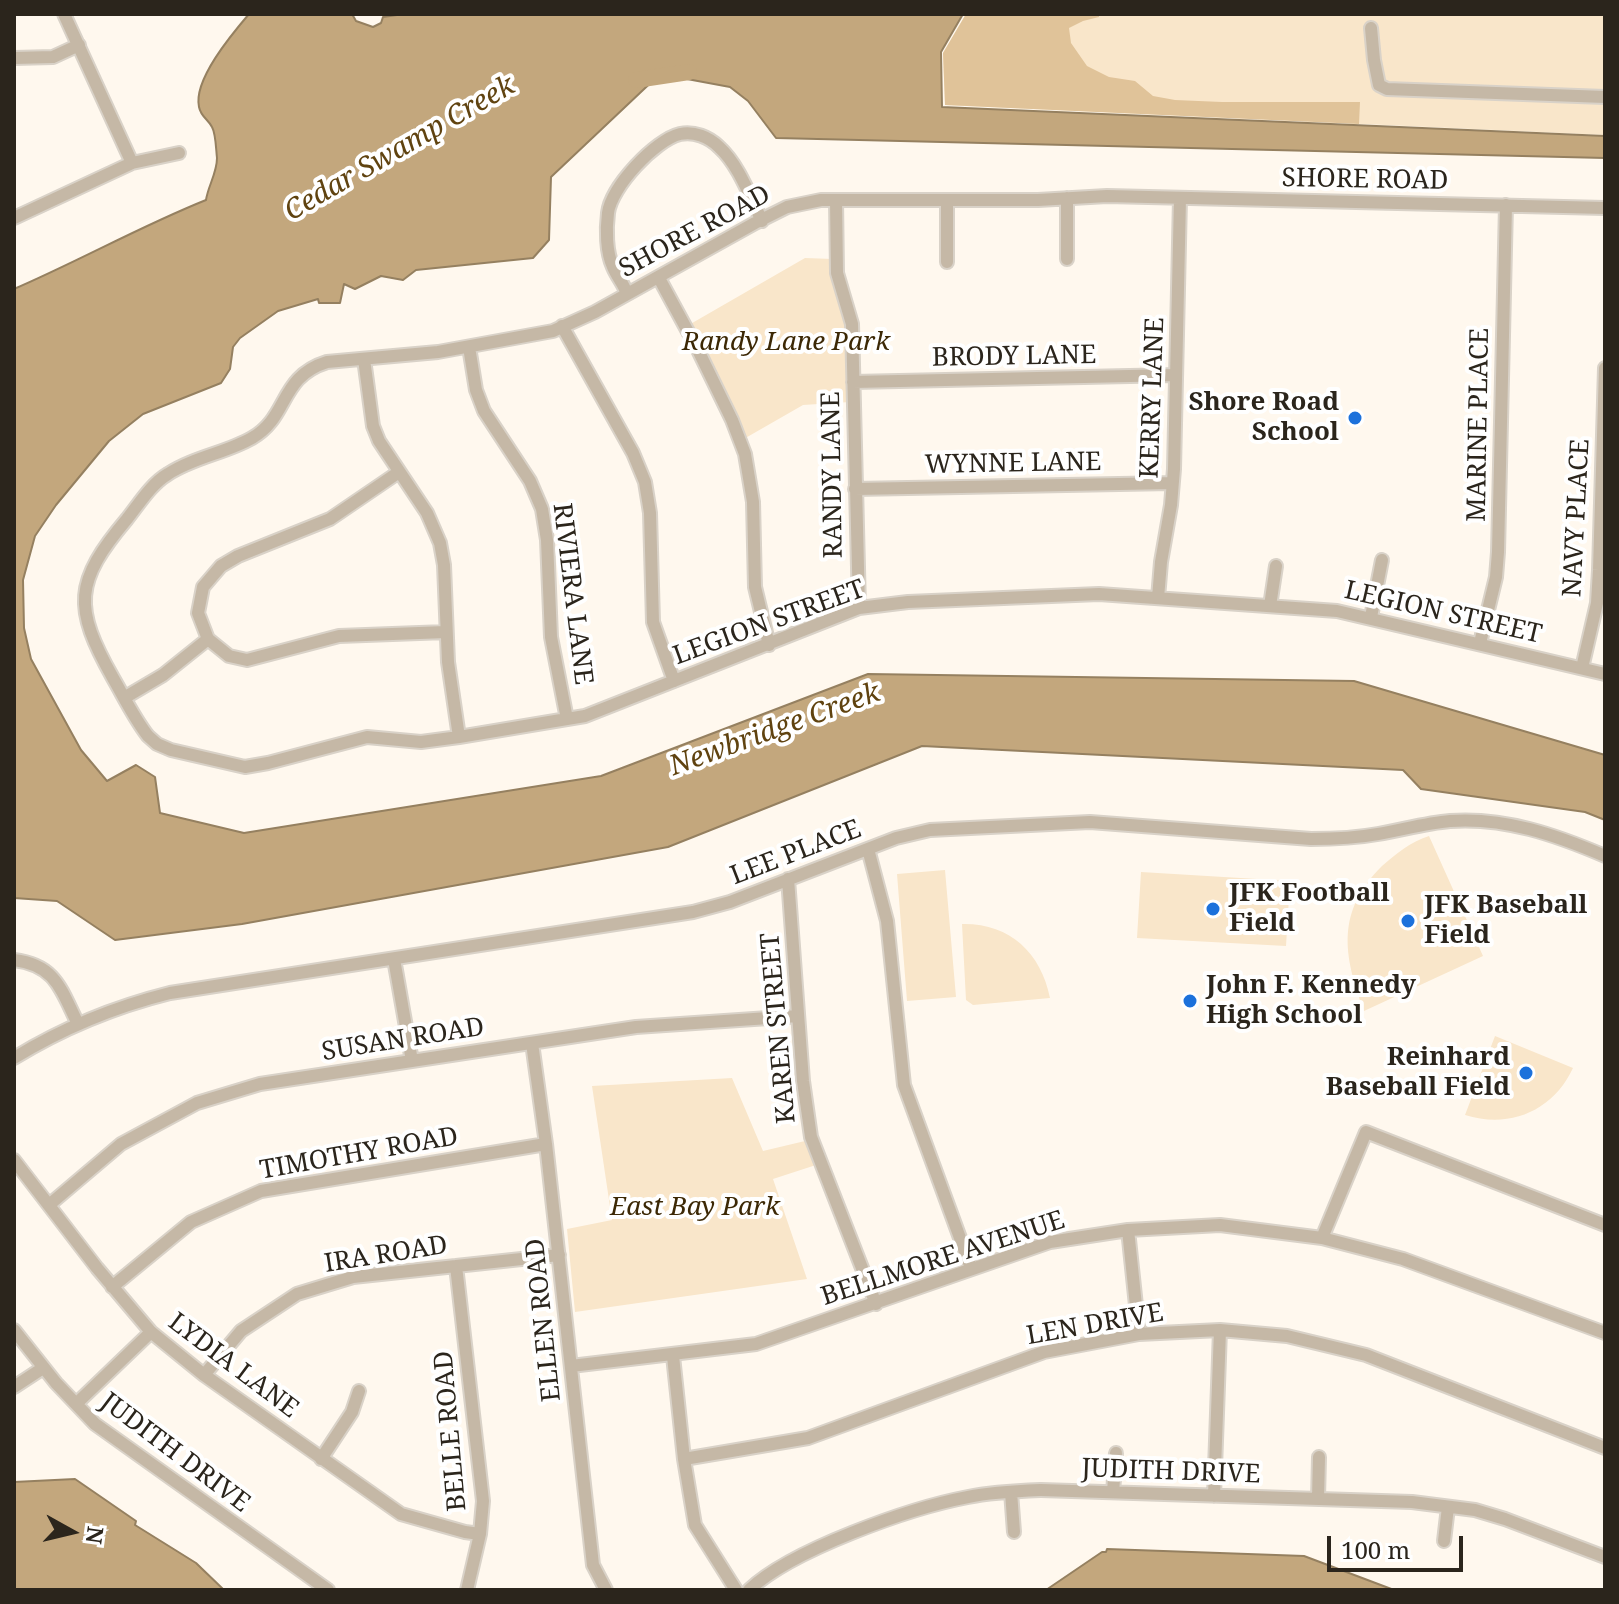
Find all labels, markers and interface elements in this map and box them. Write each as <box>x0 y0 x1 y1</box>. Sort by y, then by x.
water label: Cedar Swamp Creek <box>279 69 521 229</box>
street label: SHORE ROAD <box>1281 163 1449 197</box>
street label: SHORE ROAD <box>614 179 776 285</box>
street label: KERRY LANE <box>1135 317 1171 479</box>
park label: Randy Lane Park <box>682 327 890 359</box>
street label: MARINE PLACE <box>1462 328 1496 522</box>
street label: BRODY LANE <box>931 340 1097 374</box>
place label: Shore Road School <box>1188 387 1339 448</box>
street label: RANDY LANE <box>816 391 850 559</box>
marker: Shore Road School <box>1346 409 1364 427</box>
street label: NAVY PLACE <box>1557 438 1597 598</box>
street label: WYNNE LANE <box>924 447 1102 481</box>
street label: RIVIERA LANE <box>545 501 599 687</box>
street label: LEGION STREET <box>669 574 869 672</box>
street label: LEGION STREET <box>1341 575 1545 651</box>
water label: Newbridge Creek <box>665 676 885 784</box>
street label: LEE PLACE <box>726 814 866 892</box>
place label: JFK Football Field <box>1229 878 1390 940</box>
place label: JFK Baseball Field <box>1424 890 1588 952</box>
marker: JFK Football Field <box>1204 900 1222 918</box>
marker: JFK Baseball Field <box>1399 912 1417 930</box>
street label: KAREN STREET <box>755 931 803 1125</box>
place label: John F. Kennedy High School <box>1206 970 1416 1032</box>
marker: John F. Kennedy High School <box>1181 992 1199 1010</box>
street label: SUSAN ROAD <box>320 1012 486 1068</box>
place label: Reinhard Baseball Field <box>1326 1042 1510 1104</box>
marker: Reinhard Baseball Field <box>1517 1064 1535 1082</box>
street label: TIMOTHY ROAD <box>257 1121 461 1187</box>
park label: East Bay Park <box>610 1192 780 1224</box>
street label: BELLMORE AVENUE <box>817 1205 1069 1313</box>
street label: IRA ROAD <box>322 1230 450 1280</box>
street label: ELLEN ROAD <box>520 1237 568 1403</box>
street label: LEN DRIVE <box>1024 1298 1166 1352</box>
street label: LYDIA LANE <box>162 1307 304 1425</box>
street label: BELLE ROAD <box>428 1349 474 1513</box>
street label: JUDITH DRIVE <box>94 1387 256 1519</box>
street label: JUDITH DRIVE <box>1081 1453 1261 1491</box>
north arrow <box>32 1492 112 1572</box>
scale bar <box>1331 1520 1467 1570</box>
text: N <box>80 1525 112 1546</box>
text: 100 m <box>1341 1533 1410 1566</box>

